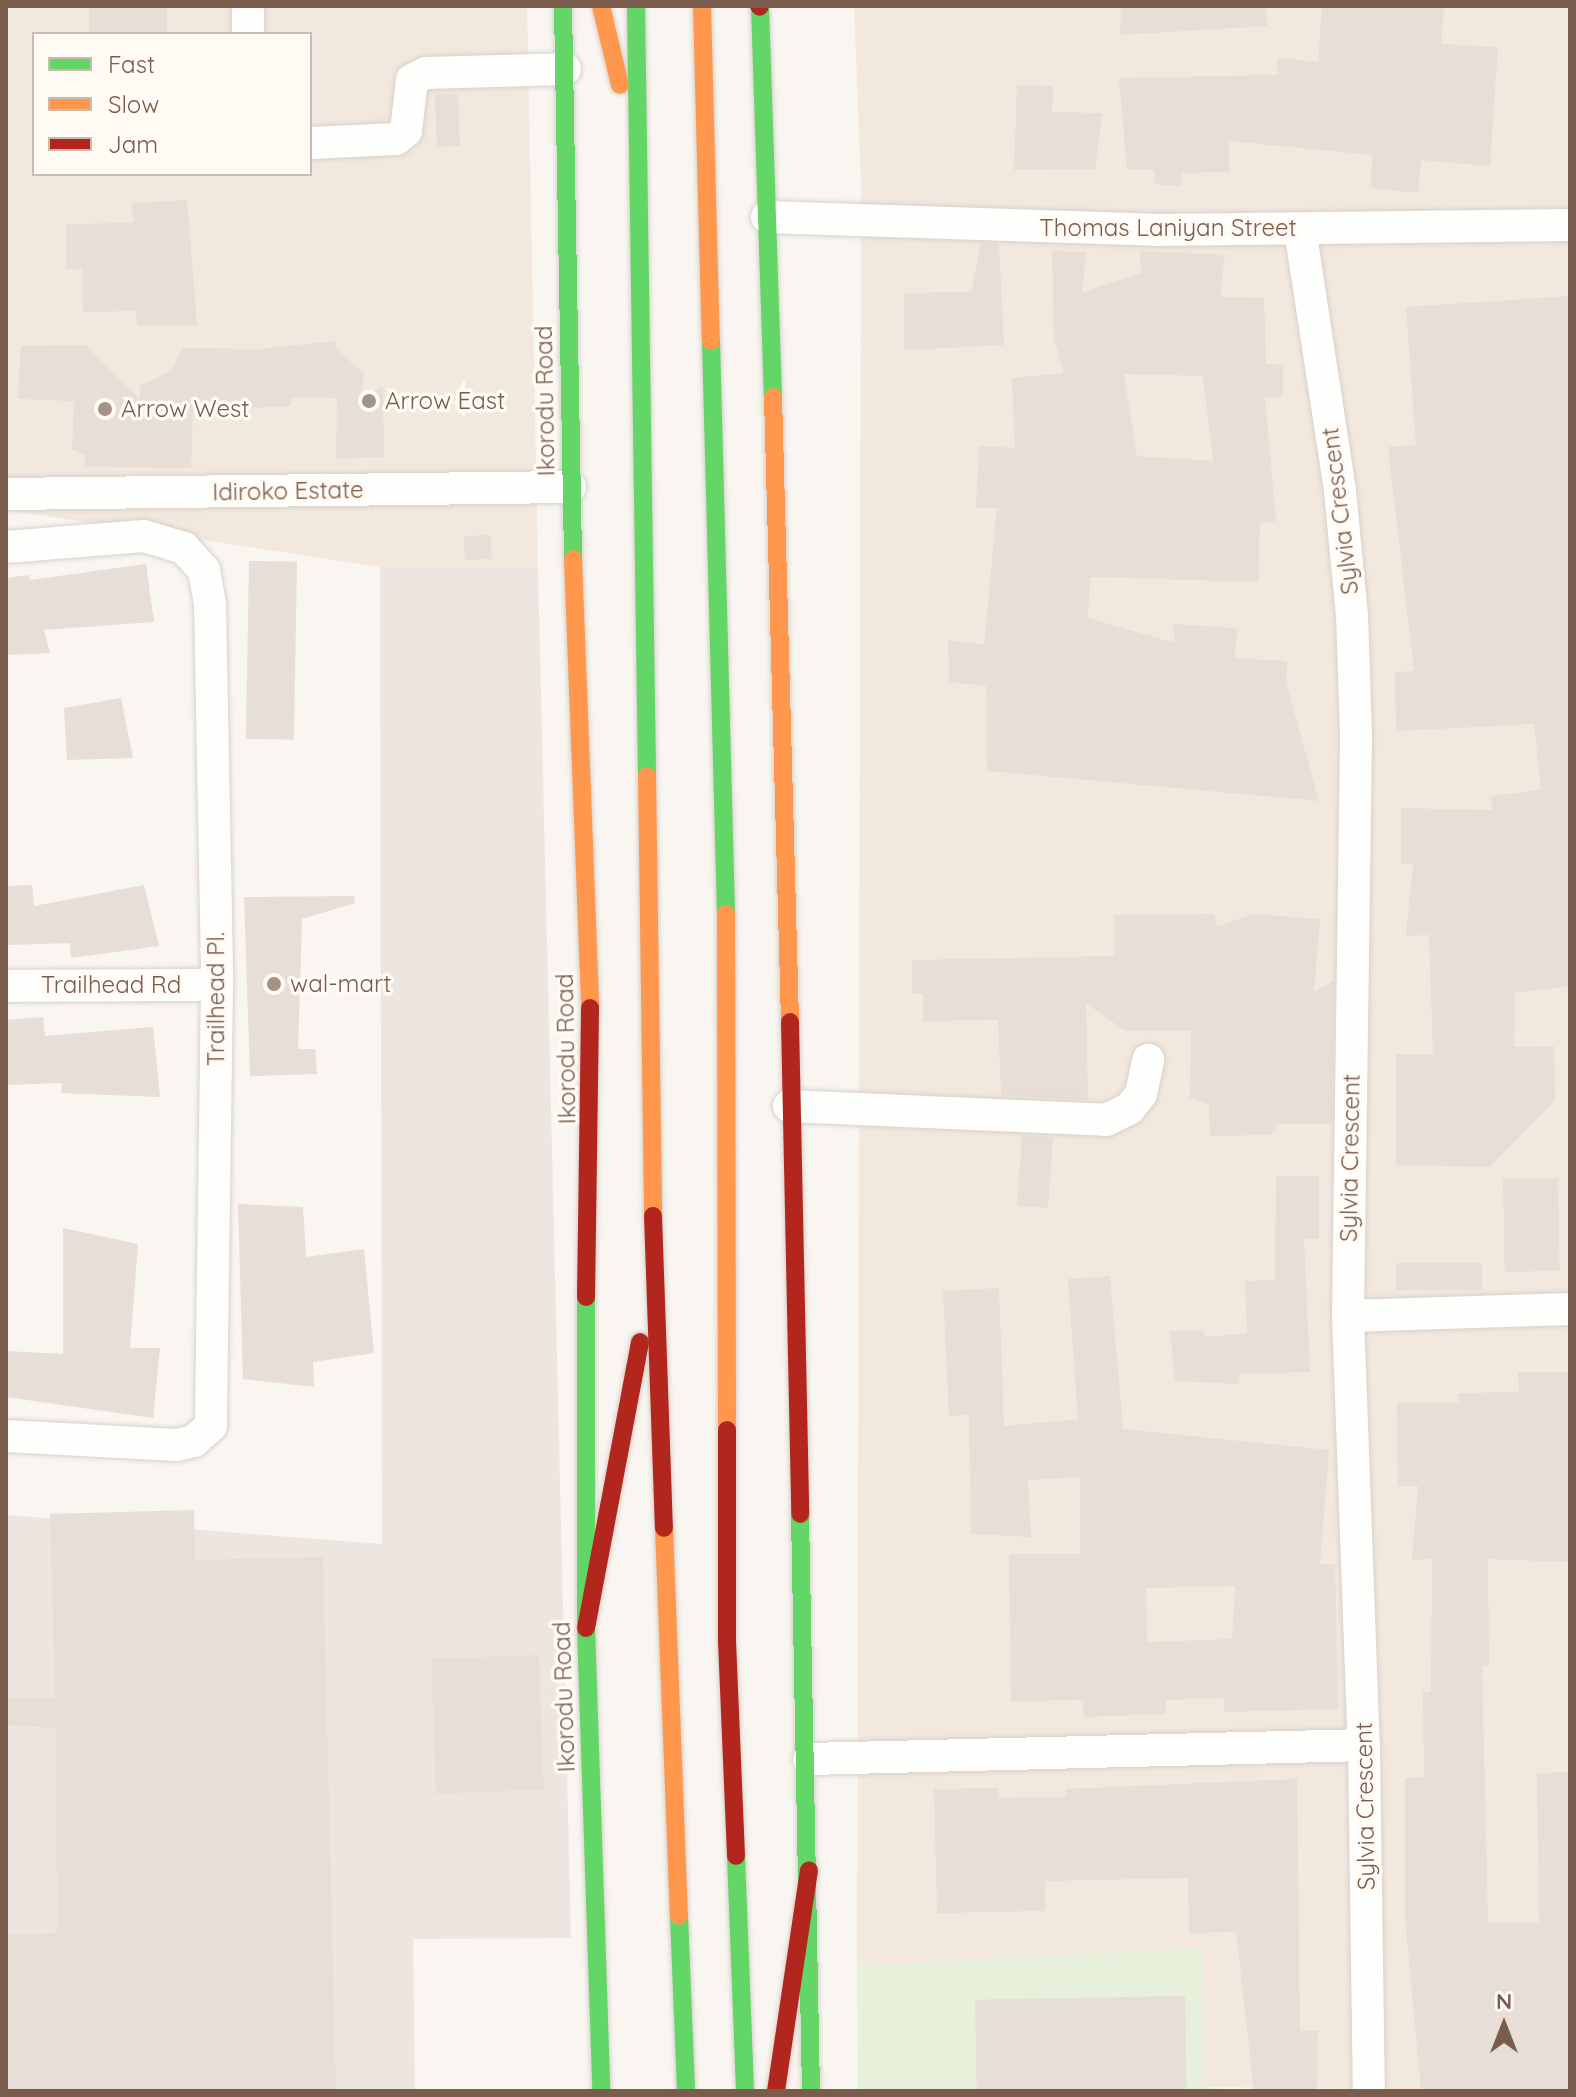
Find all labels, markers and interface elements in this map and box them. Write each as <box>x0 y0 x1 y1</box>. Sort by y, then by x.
legend <box>32 32 312 176</box>
text: Fast <box>108 49 155 79</box>
text: Slow <box>108 89 159 119</box>
text: Jam <box>108 129 158 159</box>
street label: Thomas Laniyan Street <box>1039 214 1297 242</box>
street label: Ikorodu Road <box>529 325 561 477</box>
place label: Arrow East <box>385 387 505 415</box>
marker: Arrow East <box>360 392 378 410</box>
place label: Arrow West <box>121 395 249 423</box>
marker: Arrow West <box>96 400 114 418</box>
street label: Sylvia Crescent <box>1315 426 1365 596</box>
street label: Idiroko Estate <box>212 475 364 507</box>
street label: Trailhead Pl. <box>202 932 230 1066</box>
place label: wal-mart <box>290 970 391 998</box>
street label: Trailhead Rd <box>41 971 181 999</box>
street label: Ikorodu Road <box>550 973 582 1125</box>
marker: wal-mart <box>265 975 283 993</box>
street label: Sylvia Crescent <box>1334 1074 1366 1242</box>
street label: Ikorodu Road <box>547 1621 581 1773</box>
street label: Sylvia Crescent <box>1349 1722 1381 1890</box>
north arrow <box>1464 1985 1544 2065</box>
text: N <box>1496 1987 1512 2015</box>

